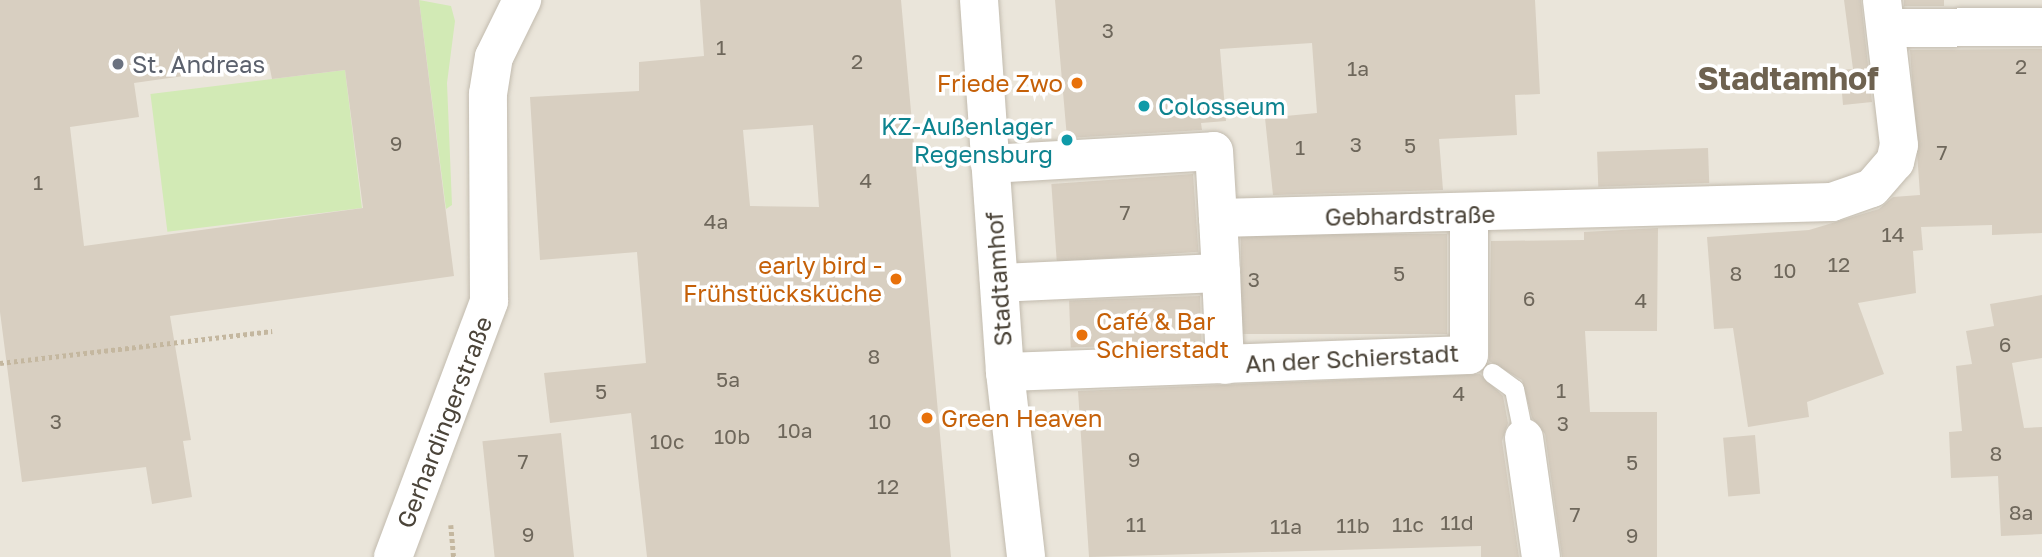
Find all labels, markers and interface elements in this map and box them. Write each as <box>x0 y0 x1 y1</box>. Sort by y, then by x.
house number: 3 <box>1102 17 1114 43</box>
house number: 1 <box>716 34 726 60</box>
house number: 2 <box>851 48 863 74</box>
place label: St. Andreas <box>132 50 265 78</box>
house number: 2 <box>2015 53 2027 79</box>
house number: 1a <box>1347 55 1369 81</box>
marker: St. Andreas <box>110 56 126 72</box>
district label: Stadtamhof <box>1697 59 1879 97</box>
place label: Friede Zwo <box>937 69 1063 97</box>
marker: Friede Zwo <box>1069 75 1085 91</box>
place label: Colosseum <box>1158 92 1286 120</box>
marker: Colosseum <box>1136 98 1152 114</box>
place label: KZ-Außenlager Regensburg <box>881 112 1053 168</box>
house number: 9 <box>390 130 402 156</box>
house number: 3 <box>1350 131 1362 157</box>
marker: KZ-Außenlager Regensburg <box>1059 132 1075 148</box>
house number: 5 <box>1404 132 1416 158</box>
house number: 1 <box>1295 134 1305 160</box>
house number: 7 <box>1936 139 1948 165</box>
house number: 4 <box>860 167 872 193</box>
house number: 1 <box>33 169 43 195</box>
house number: 7 <box>1119 199 1131 225</box>
street label: Gebhardstraße <box>1324 199 1496 231</box>
house number: 4a <box>704 208 728 234</box>
street label: Stadtamhof <box>979 211 1017 347</box>
house number: 14 <box>1882 221 1904 247</box>
place label: early bird - Frühstücksküche <box>683 251 882 307</box>
house number: 12 <box>1828 251 1850 277</box>
house number: 10 <box>1773 257 1797 283</box>
house number: 5 <box>1393 260 1405 286</box>
house number: 8 <box>1730 260 1742 286</box>
house number: 3 <box>1248 266 1260 292</box>
marker: early bird - Frühstücksküche <box>888 271 904 287</box>
house number: 6 <box>1523 285 1535 311</box>
house number: 4 <box>1635 287 1647 313</box>
place label: Café & Bar Schierstadt <box>1096 307 1229 363</box>
street label: Gerhardingerstraße <box>390 312 498 532</box>
marker: Café & Bar Schierstadt <box>1074 327 1090 343</box>
house number: 6 <box>1999 331 2011 357</box>
street label: An der Schierstadt <box>1244 338 1460 378</box>
house number: 8 <box>868 343 880 369</box>
house number: 5a <box>716 366 740 392</box>
house number: 1 <box>1556 377 1566 403</box>
house number: 5 <box>595 378 607 404</box>
house number: 4 <box>1453 380 1465 406</box>
place label: Green Heaven <box>941 404 1103 432</box>
house number: 3 <box>50 408 62 434</box>
house number: 10 <box>868 408 892 434</box>
marker: Green Heaven <box>919 410 935 426</box>
house number: 3 <box>1557 410 1569 436</box>
house number: 10a <box>777 417 813 443</box>
house number: 10b <box>714 423 750 449</box>
house number: 10c <box>650 428 684 454</box>
house number: 8 <box>1990 440 2002 466</box>
house number: 9 <box>1128 446 1140 472</box>
house number: 7 <box>517 448 529 474</box>
house number: 5 <box>1626 449 1638 475</box>
house number: 12 <box>877 473 899 499</box>
house number: 8a <box>2009 499 2033 525</box>
house number: 7 <box>1569 501 1581 527</box>
house number: 11d <box>1440 509 1474 535</box>
house number: 11 <box>1126 511 1146 537</box>
house number: 11c <box>1392 511 1424 537</box>
house number: 11b <box>1336 512 1370 538</box>
house number: 11a <box>1270 513 1302 539</box>
house number: 9 <box>522 521 534 547</box>
house number: 9 <box>1626 522 1638 548</box>

